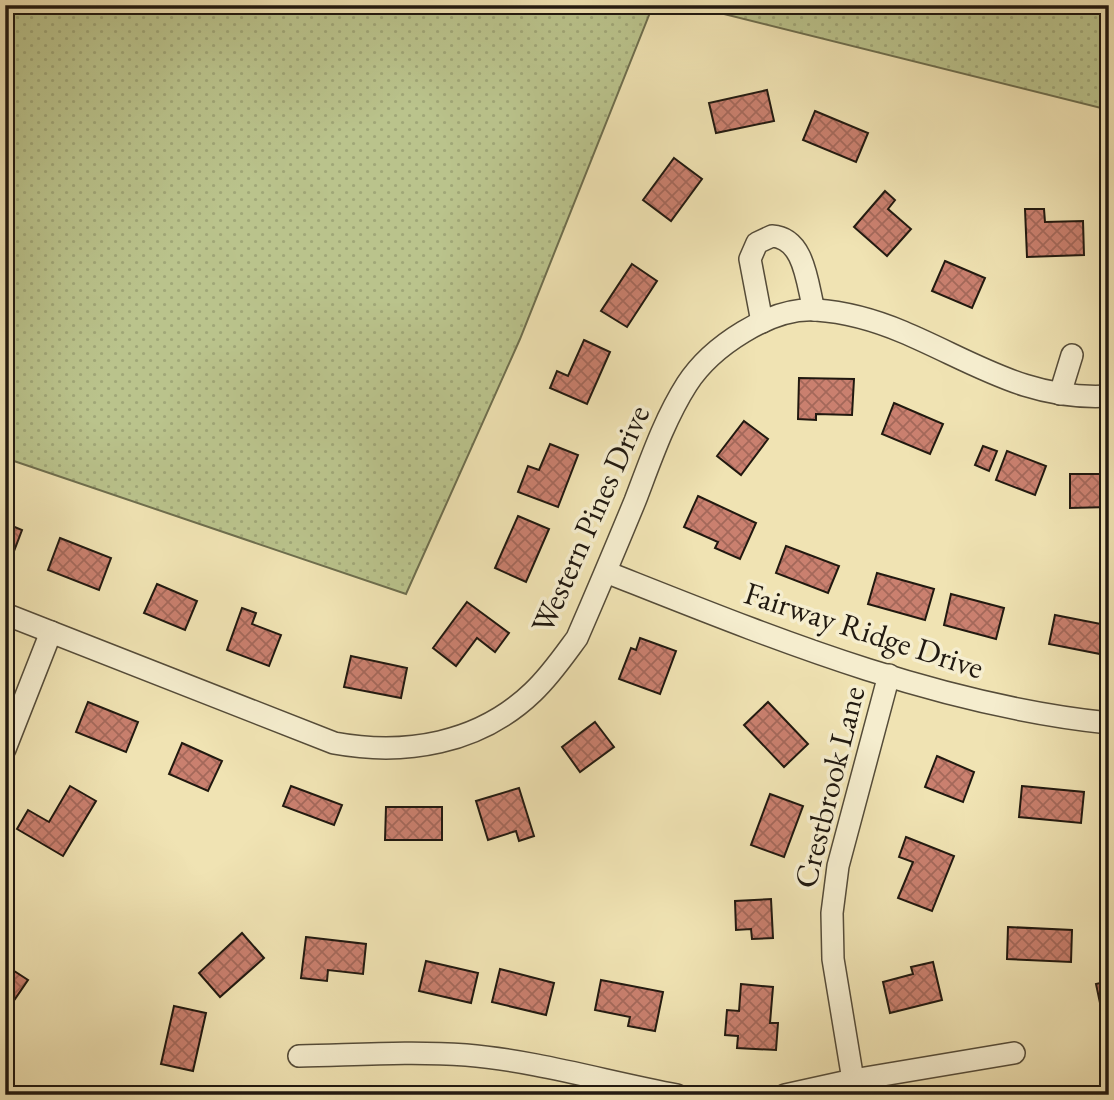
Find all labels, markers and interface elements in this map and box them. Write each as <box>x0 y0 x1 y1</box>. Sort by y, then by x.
street label: Western Pines Drive <box>521 398 659 640</box>
street label: Fairway Ridge Drive <box>739 572 989 688</box>
street label: Crestbrook Lane <box>784 682 874 892</box>

